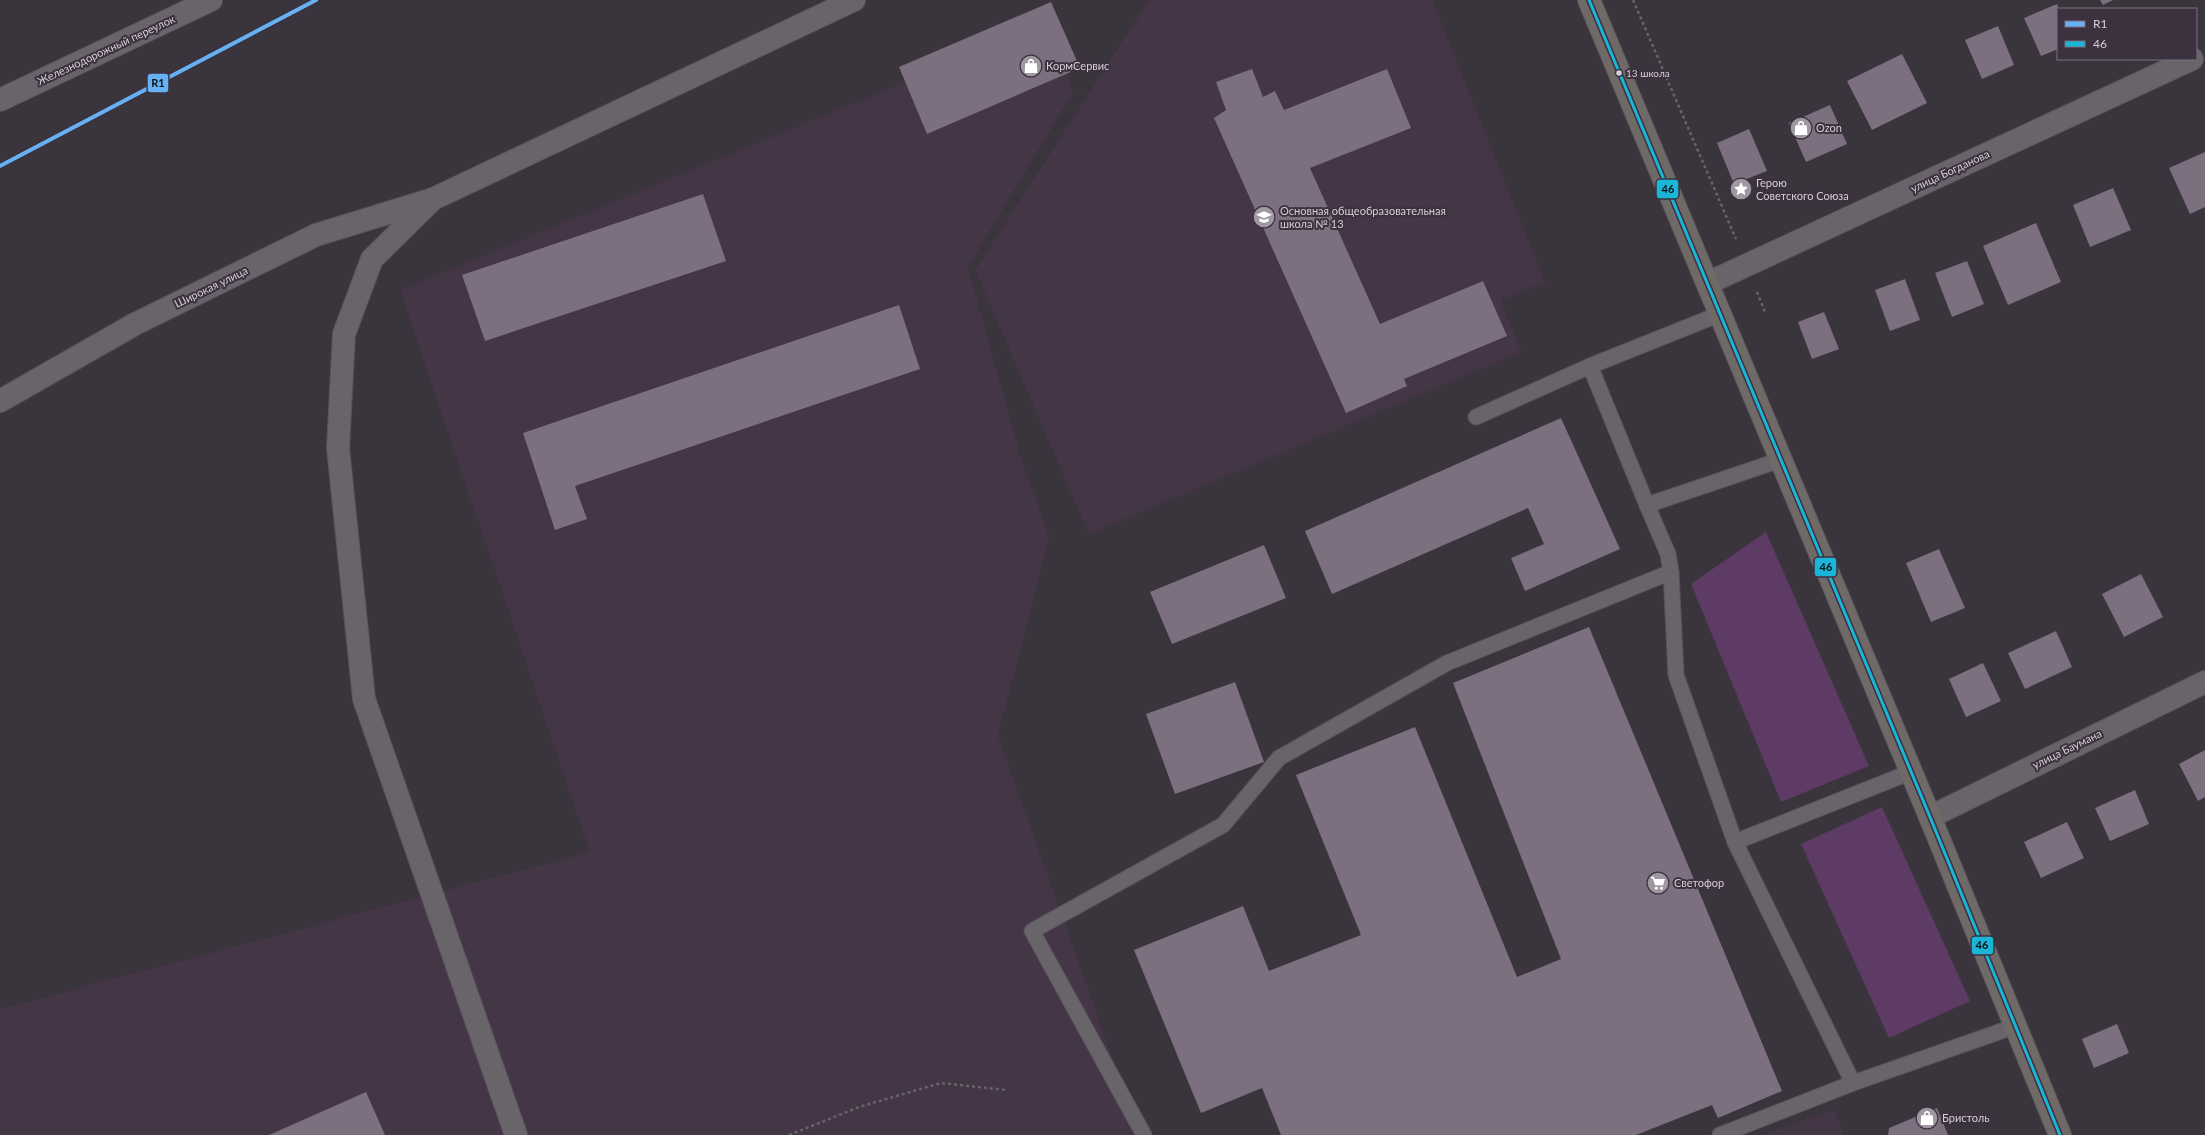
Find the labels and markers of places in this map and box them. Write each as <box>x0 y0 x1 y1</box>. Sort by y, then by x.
shop icon: КормСервис <box>1018 53 1044 79</box>
place label: КормСервис <box>1046 59 1109 72</box>
place label: 13 школа <box>1626 67 1670 79</box>
marker: 13 школа <box>1614 68 1624 78</box>
shop icon: Ozon <box>1788 115 1814 141</box>
place label: Ozon <box>1816 121 1842 134</box>
place icon: Герою Советского Союза <box>1728 176 1754 202</box>
place label: Герою Советского Союза <box>1756 176 1849 202</box>
school or university icon: Основная общеобразовательная школа № 13 <box>1251 204 1277 230</box>
place label: Основная общеобразовательная школа № 13 <box>1280 204 1446 230</box>
supermarket icon: Светофор <box>1645 870 1671 896</box>
place label: Светофор <box>1674 876 1724 889</box>
shop icon: Бристоль <box>1914 1105 1940 1131</box>
place label: Бристоль <box>1942 1111 1990 1124</box>

